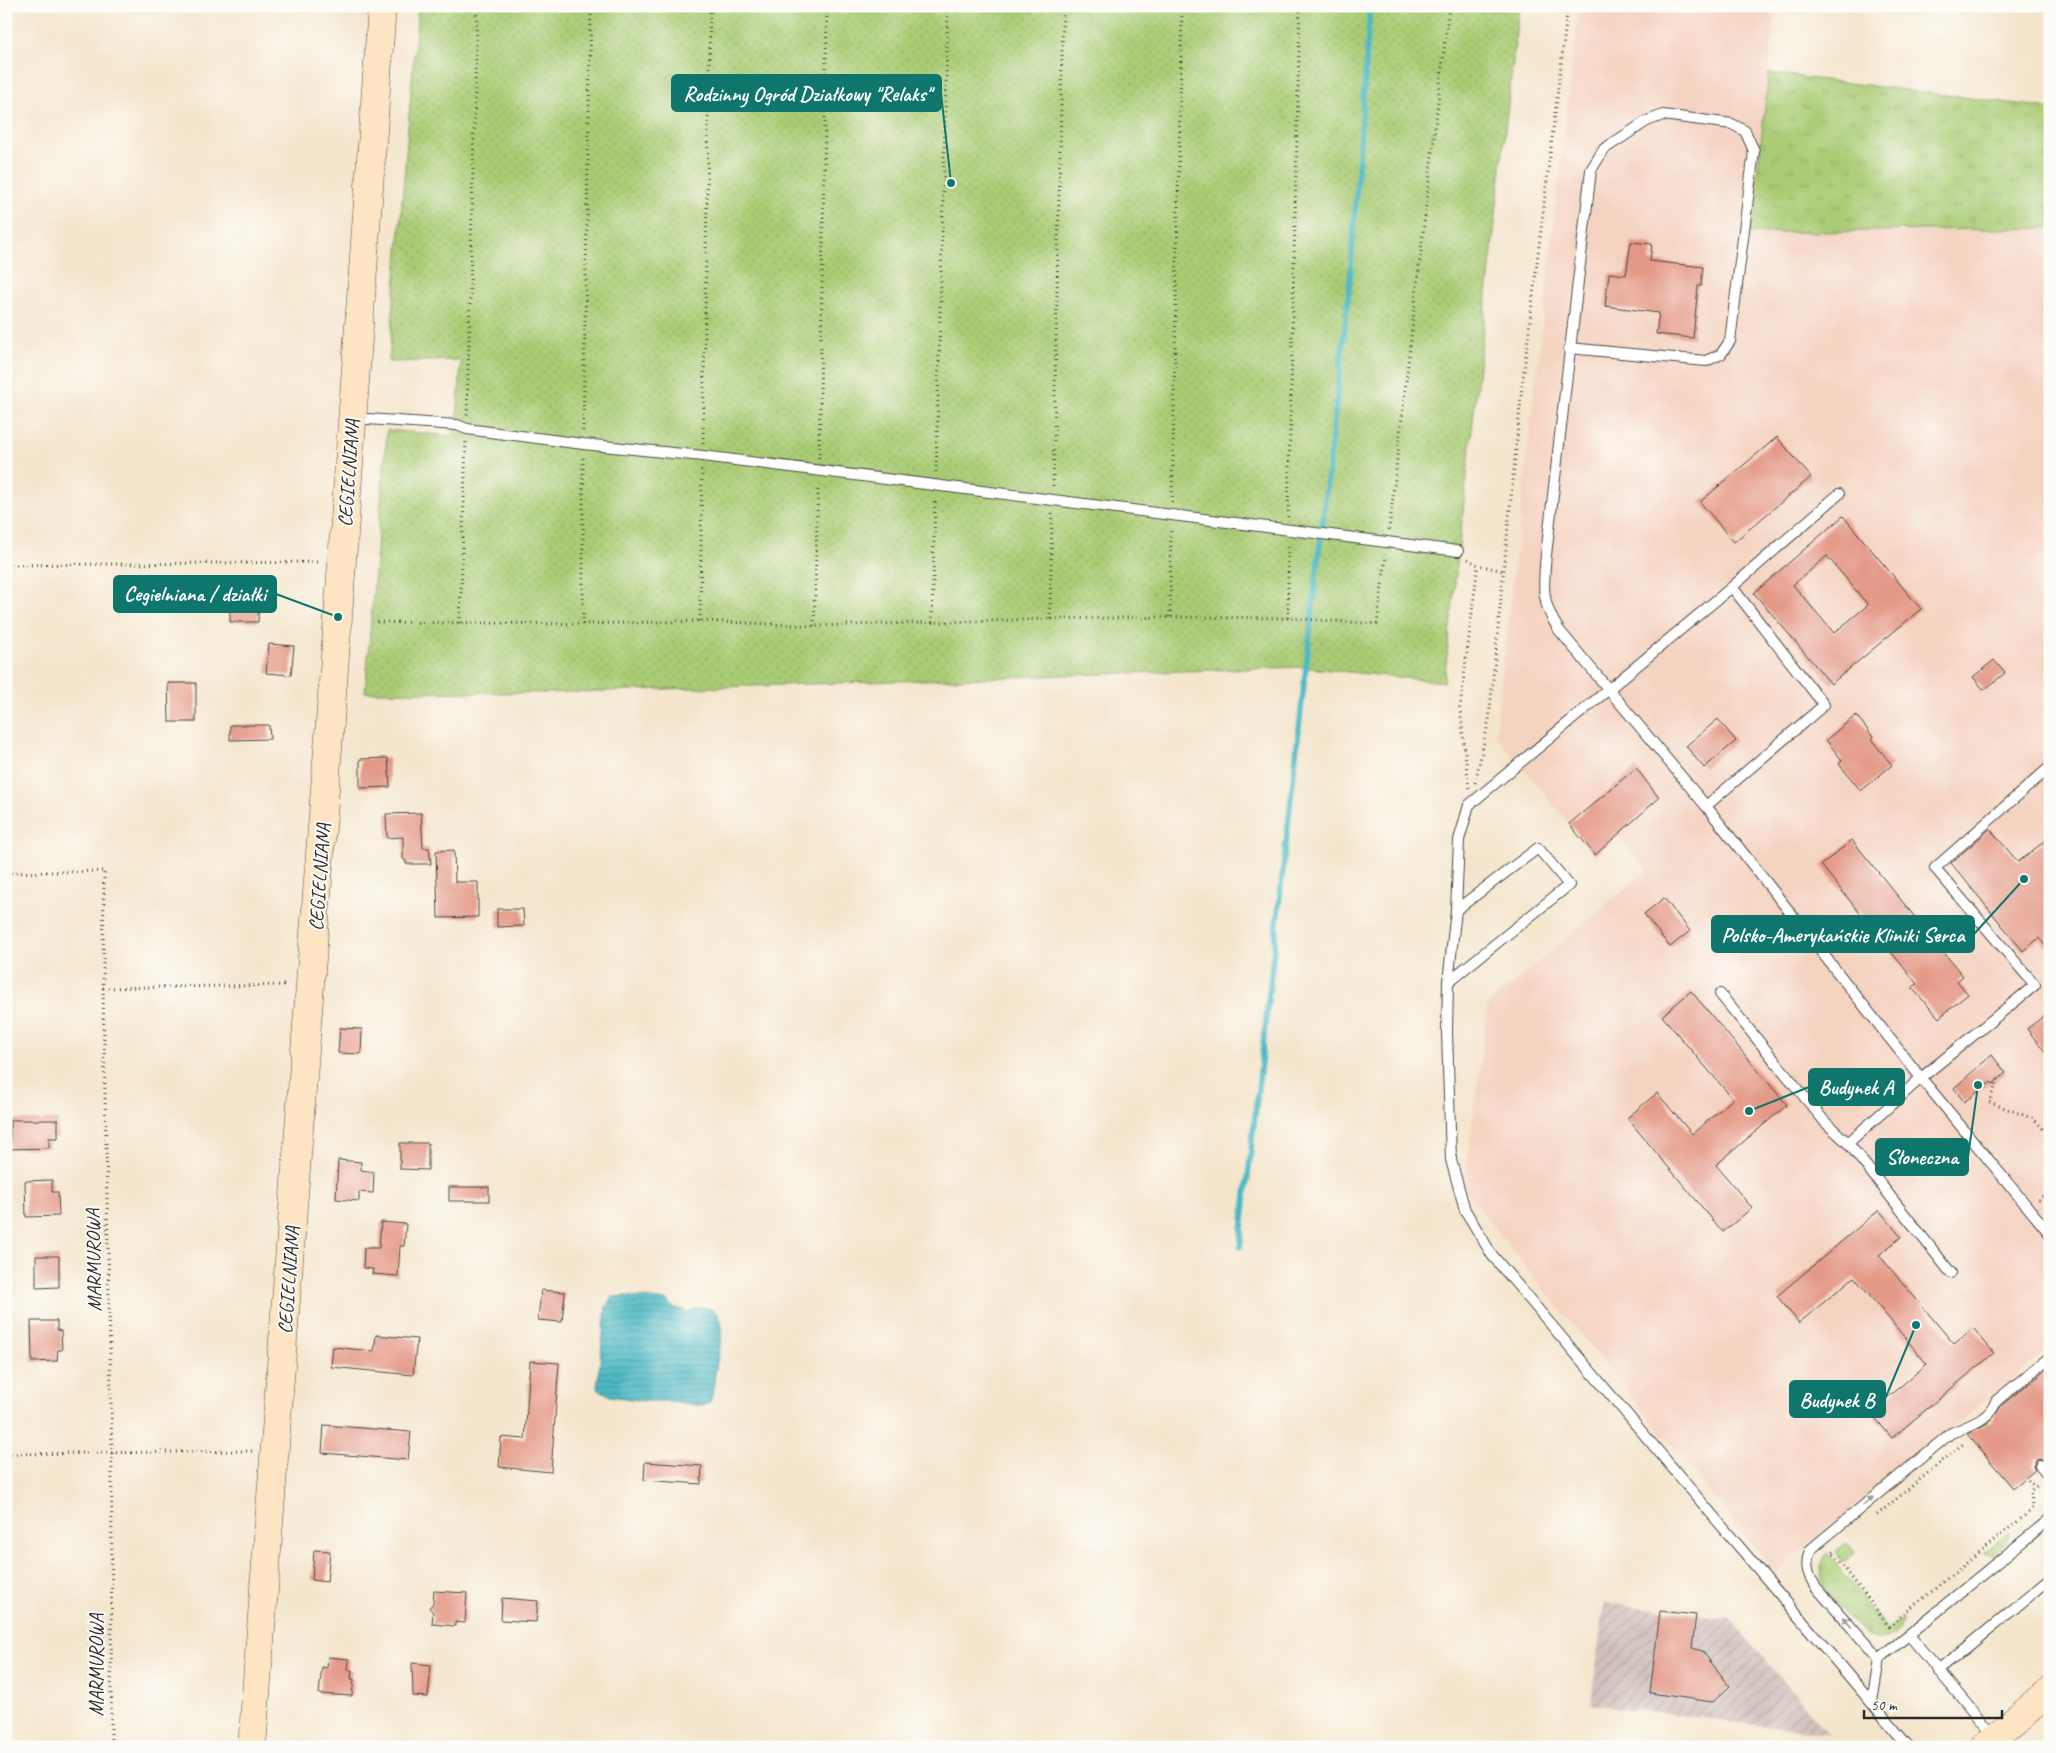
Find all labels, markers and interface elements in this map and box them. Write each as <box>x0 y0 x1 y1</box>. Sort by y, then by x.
callout: Rodzinny Ogród Działkowy "Relaks" <box>672 75 941 111</box>
text: Rodzinny Ogród Działkowy "Relaks" <box>683 81 936 108</box>
street label: CEGIELNIANA <box>332 417 365 528</box>
callout: Cegielniana / działki <box>114 576 276 612</box>
text: Cegielniana / działki <box>124 581 269 607</box>
street label: CEGIELNIANA <box>303 821 336 932</box>
callout: Polsko-Amerykańskie Kliniki Serca <box>1712 916 1974 952</box>
text: Polsko-Amerykańskie Kliniki Serca <box>1721 922 1966 948</box>
callout: Budynek A <box>1809 1069 1904 1105</box>
text: Budynek A <box>1819 1074 1895 1101</box>
callout: Słoneczna <box>1876 1139 1968 1175</box>
text: Słoneczna <box>1886 1144 1960 1170</box>
street label: MARMUROWA <box>80 1208 107 1311</box>
street label: CEGIELNIANA <box>272 1224 305 1335</box>
callout: Budynek B <box>1790 1381 1885 1417</box>
text: Budynek B <box>1800 1387 1876 1414</box>
one-way arrow <box>1861 1496 1874 1507</box>
street label: MARMUROWA <box>84 1613 109 1716</box>
one-way arrow <box>1841 1616 1852 1629</box>
scale bar <box>1864 1688 2001 1720</box>
text: 50 m <box>1871 1696 1898 1715</box>

